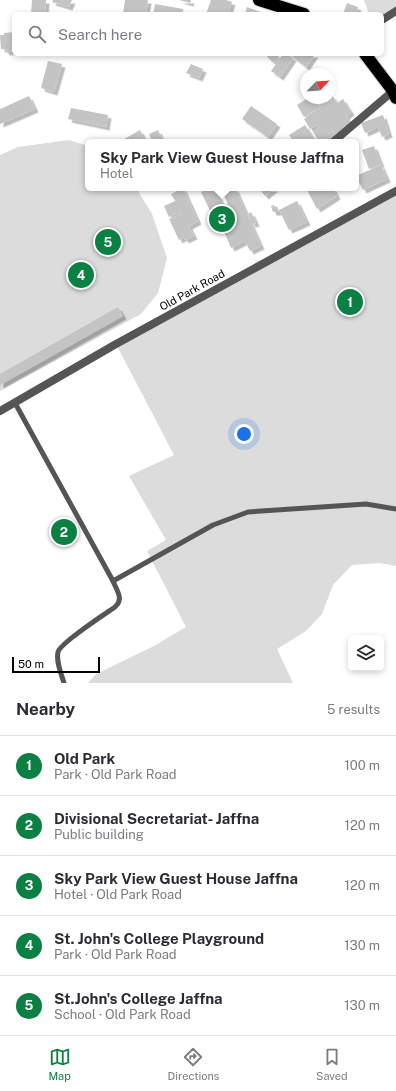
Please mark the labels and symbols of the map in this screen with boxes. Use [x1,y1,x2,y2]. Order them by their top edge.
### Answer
north arrow [300,68,336,104]
pin: 3 [209,204,235,234]
pin: 5 [95,227,121,257]
pin: 4 [68,260,94,290]
street label: Old Park Road [157,267,227,313]
pin: 1 [337,287,363,317]
your location [234,424,254,444]
pin: 2 [51,517,77,547]
scale bar [12,655,100,674]

